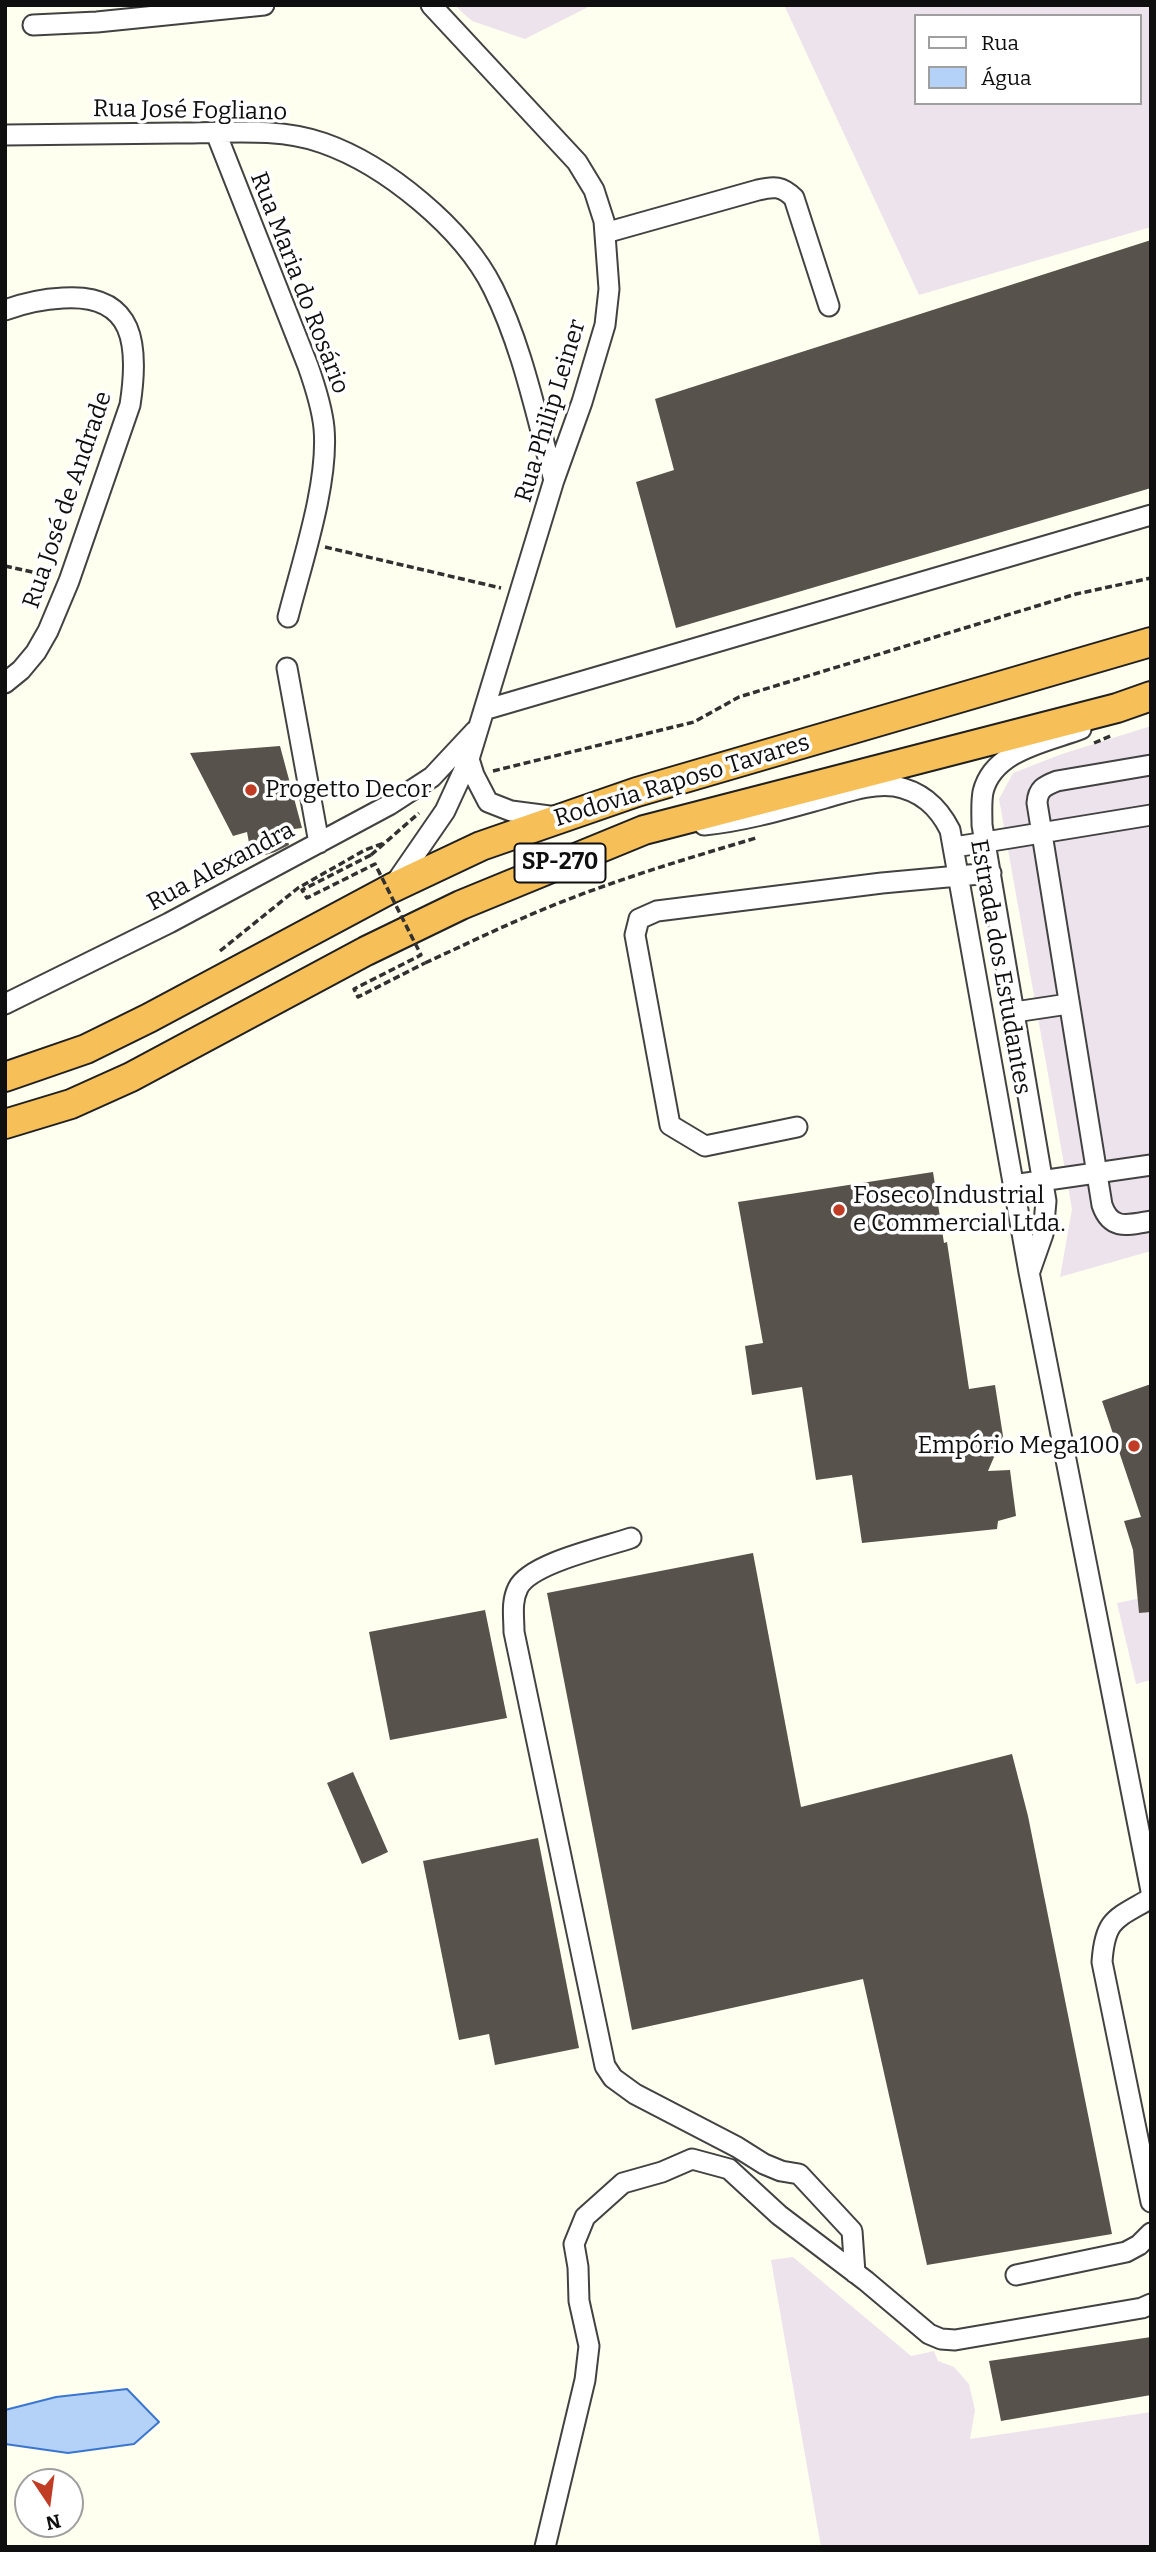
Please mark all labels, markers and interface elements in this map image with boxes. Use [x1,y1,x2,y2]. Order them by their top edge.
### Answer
legend [914,14,1142,105]
text: Rua [981,30,1019,56]
text: Água [981,65,1032,91]
street label: Rua José Fogliano [93,95,287,127]
street label: Rua Maria do Rosário [243,168,355,398]
street label: Rua Philip Leiner [510,316,592,506]
street label: Rua José de Andrade [17,388,119,612]
street label: Rodovia Raposo Tavares [551,728,813,834]
place label: Progetto Decor [265,776,431,804]
marker: Progetto Decor [243,782,259,798]
street label: Rua Alexandra [143,816,299,918]
street label: Estrada dos Estudantes [963,837,1037,1097]
road number: SP-270 [514,844,606,883]
place label: Foseco Industrial e Commercial Ltda. [853,1182,1065,1238]
marker: Foseco Industrial e Commercial Ltda. [831,1202,847,1218]
place label: Empório Mega100 [917,1432,1120,1460]
marker: Empório Mega100 [1126,1438,1142,1454]
north arrow [14,2468,84,2538]
text: N [44,2509,63,2535]

